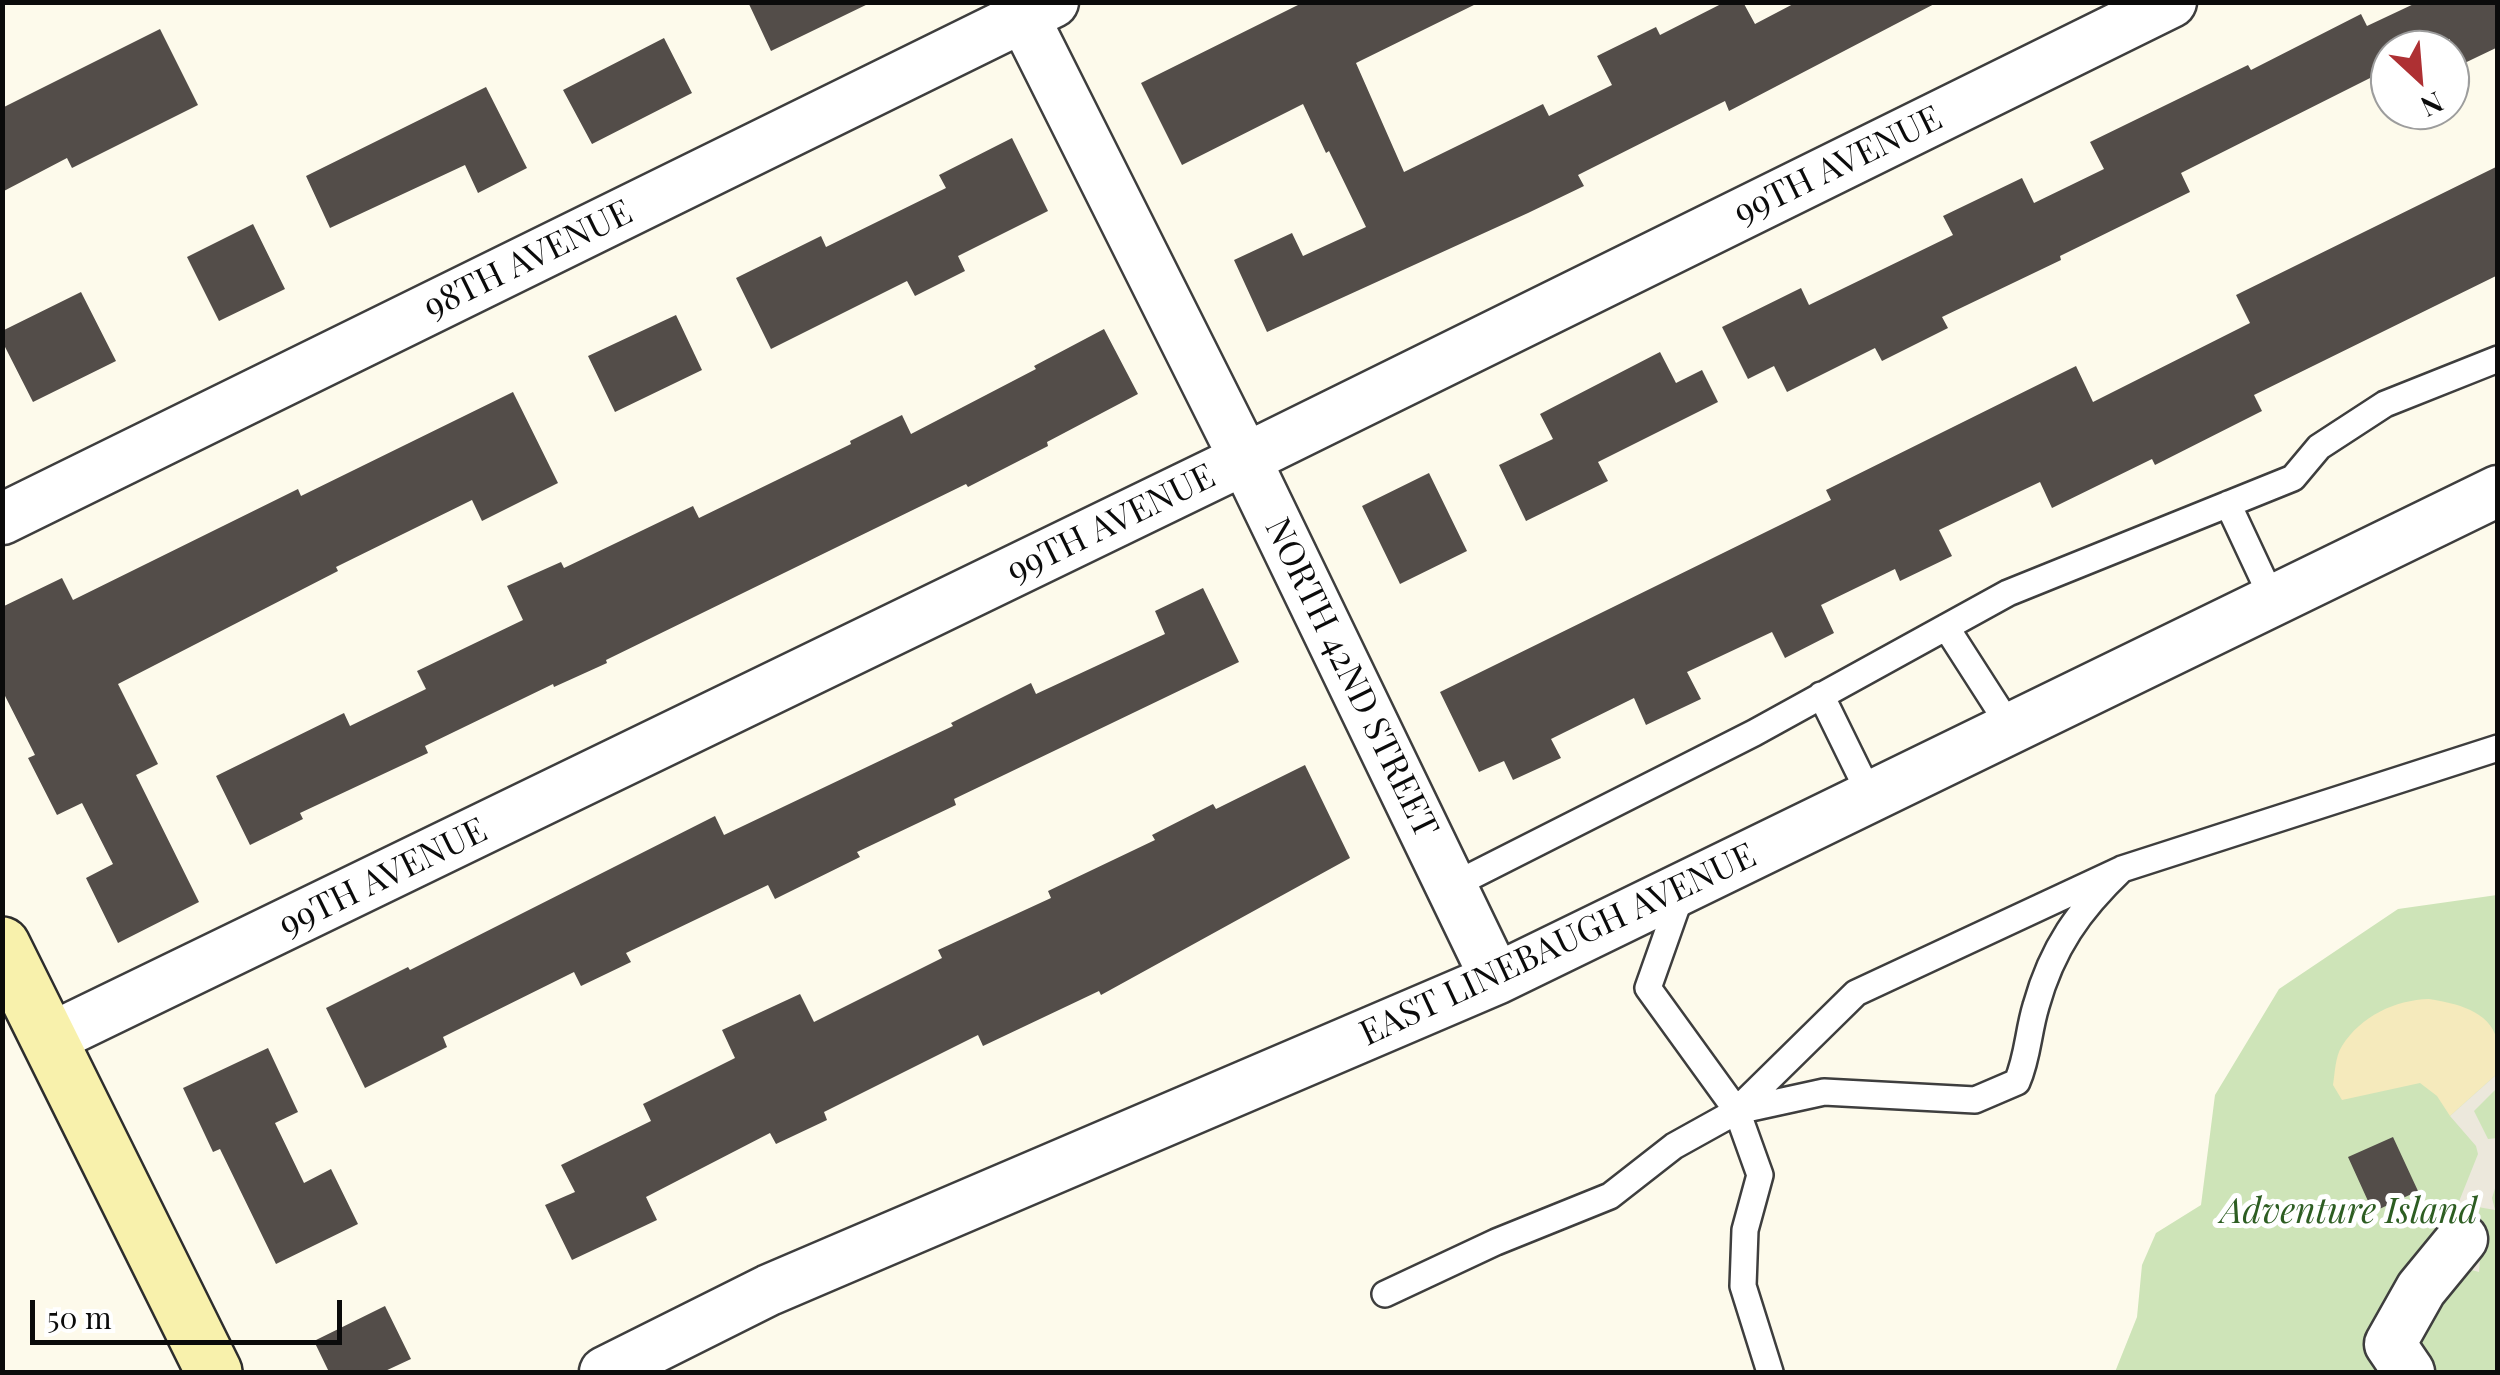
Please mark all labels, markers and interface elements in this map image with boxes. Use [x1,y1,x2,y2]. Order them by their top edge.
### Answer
north arrow [2370,30,2470,130]
text: N [2415,85,2450,127]
street label: 99TH AVENUE [1727,98,1949,234]
street label: 98TH AVENUE [417,191,639,329]
street label: 99TH AVENUE [1000,456,1222,592]
street label: NORTH 42ND STREET [1255,512,1447,844]
street label: 99TH AVENUE [272,810,494,946]
street label: EAST LINEBAUGH AVENUE [1353,835,1763,1055]
park label: Adventure Island [2221,1191,2477,1233]
scale bar [35,1280,348,1342]
text: 50 m [47,1297,112,1337]

